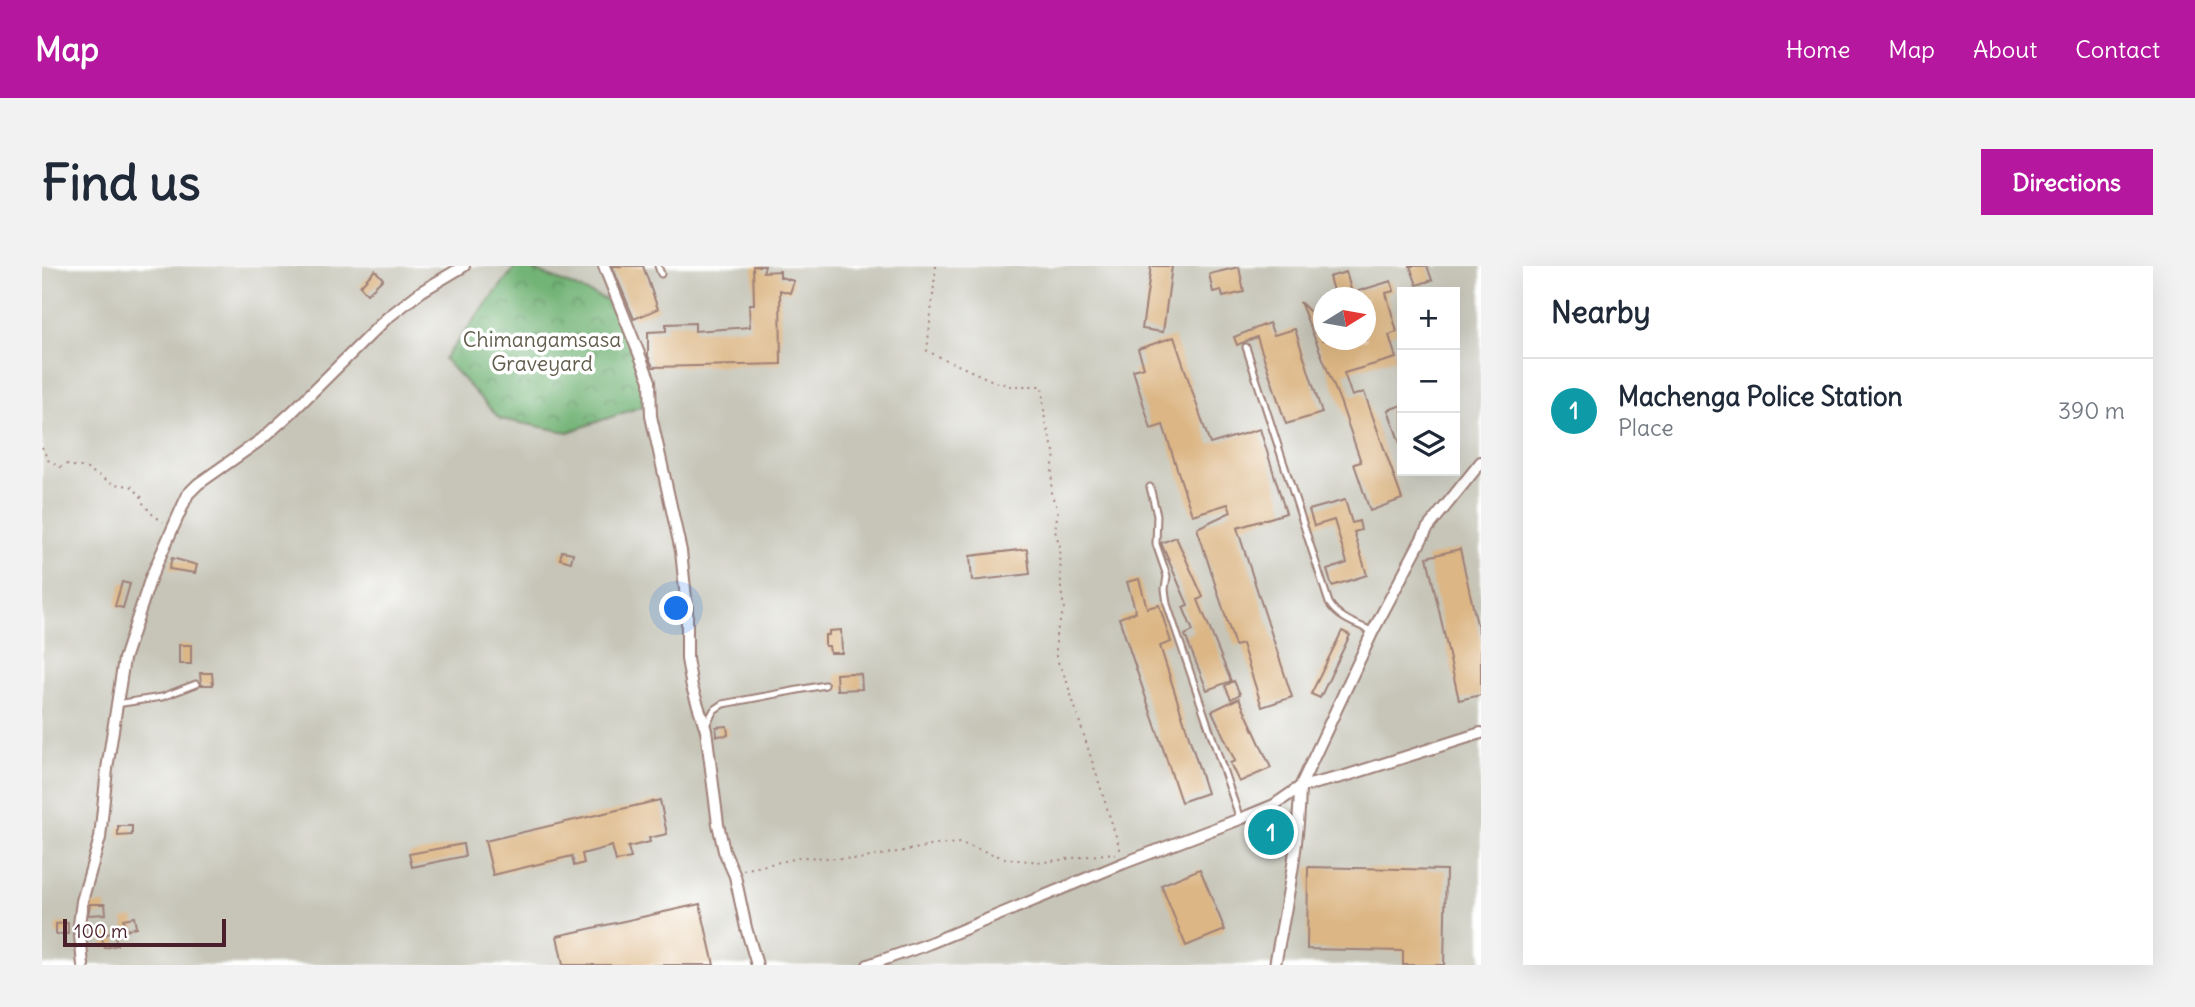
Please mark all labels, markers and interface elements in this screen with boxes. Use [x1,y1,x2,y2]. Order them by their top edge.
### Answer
text: Map [35,28,99,70]
text: Home [1786,34,1850,64]
text: Map [1888,34,1935,64]
text: About [1973,34,2037,64]
text: Contact [2075,34,2160,64]
button: Directions [1981,149,2153,215]
text: Find us [42,152,200,213]
north arrow [1313,287,1376,350]
map controls [1397,287,1460,476]
button: + [1397,287,1460,350]
text: Nearby [1551,293,1651,331]
park label: Chimangamsasa Graveyard [463,326,621,377]
button: − [1397,350,1460,413]
text: Machenga Police Station [1618,380,1903,413]
text: 1 [1569,396,1579,425]
text: 390 m [2058,396,2125,425]
button: layers [1397,413,1460,476]
text: Place [1618,413,1674,442]
your location [659,591,693,625]
pin: 1 [1248,806,1294,858]
scale bar [63,916,226,948]
text: 100 m [74,919,128,943]

